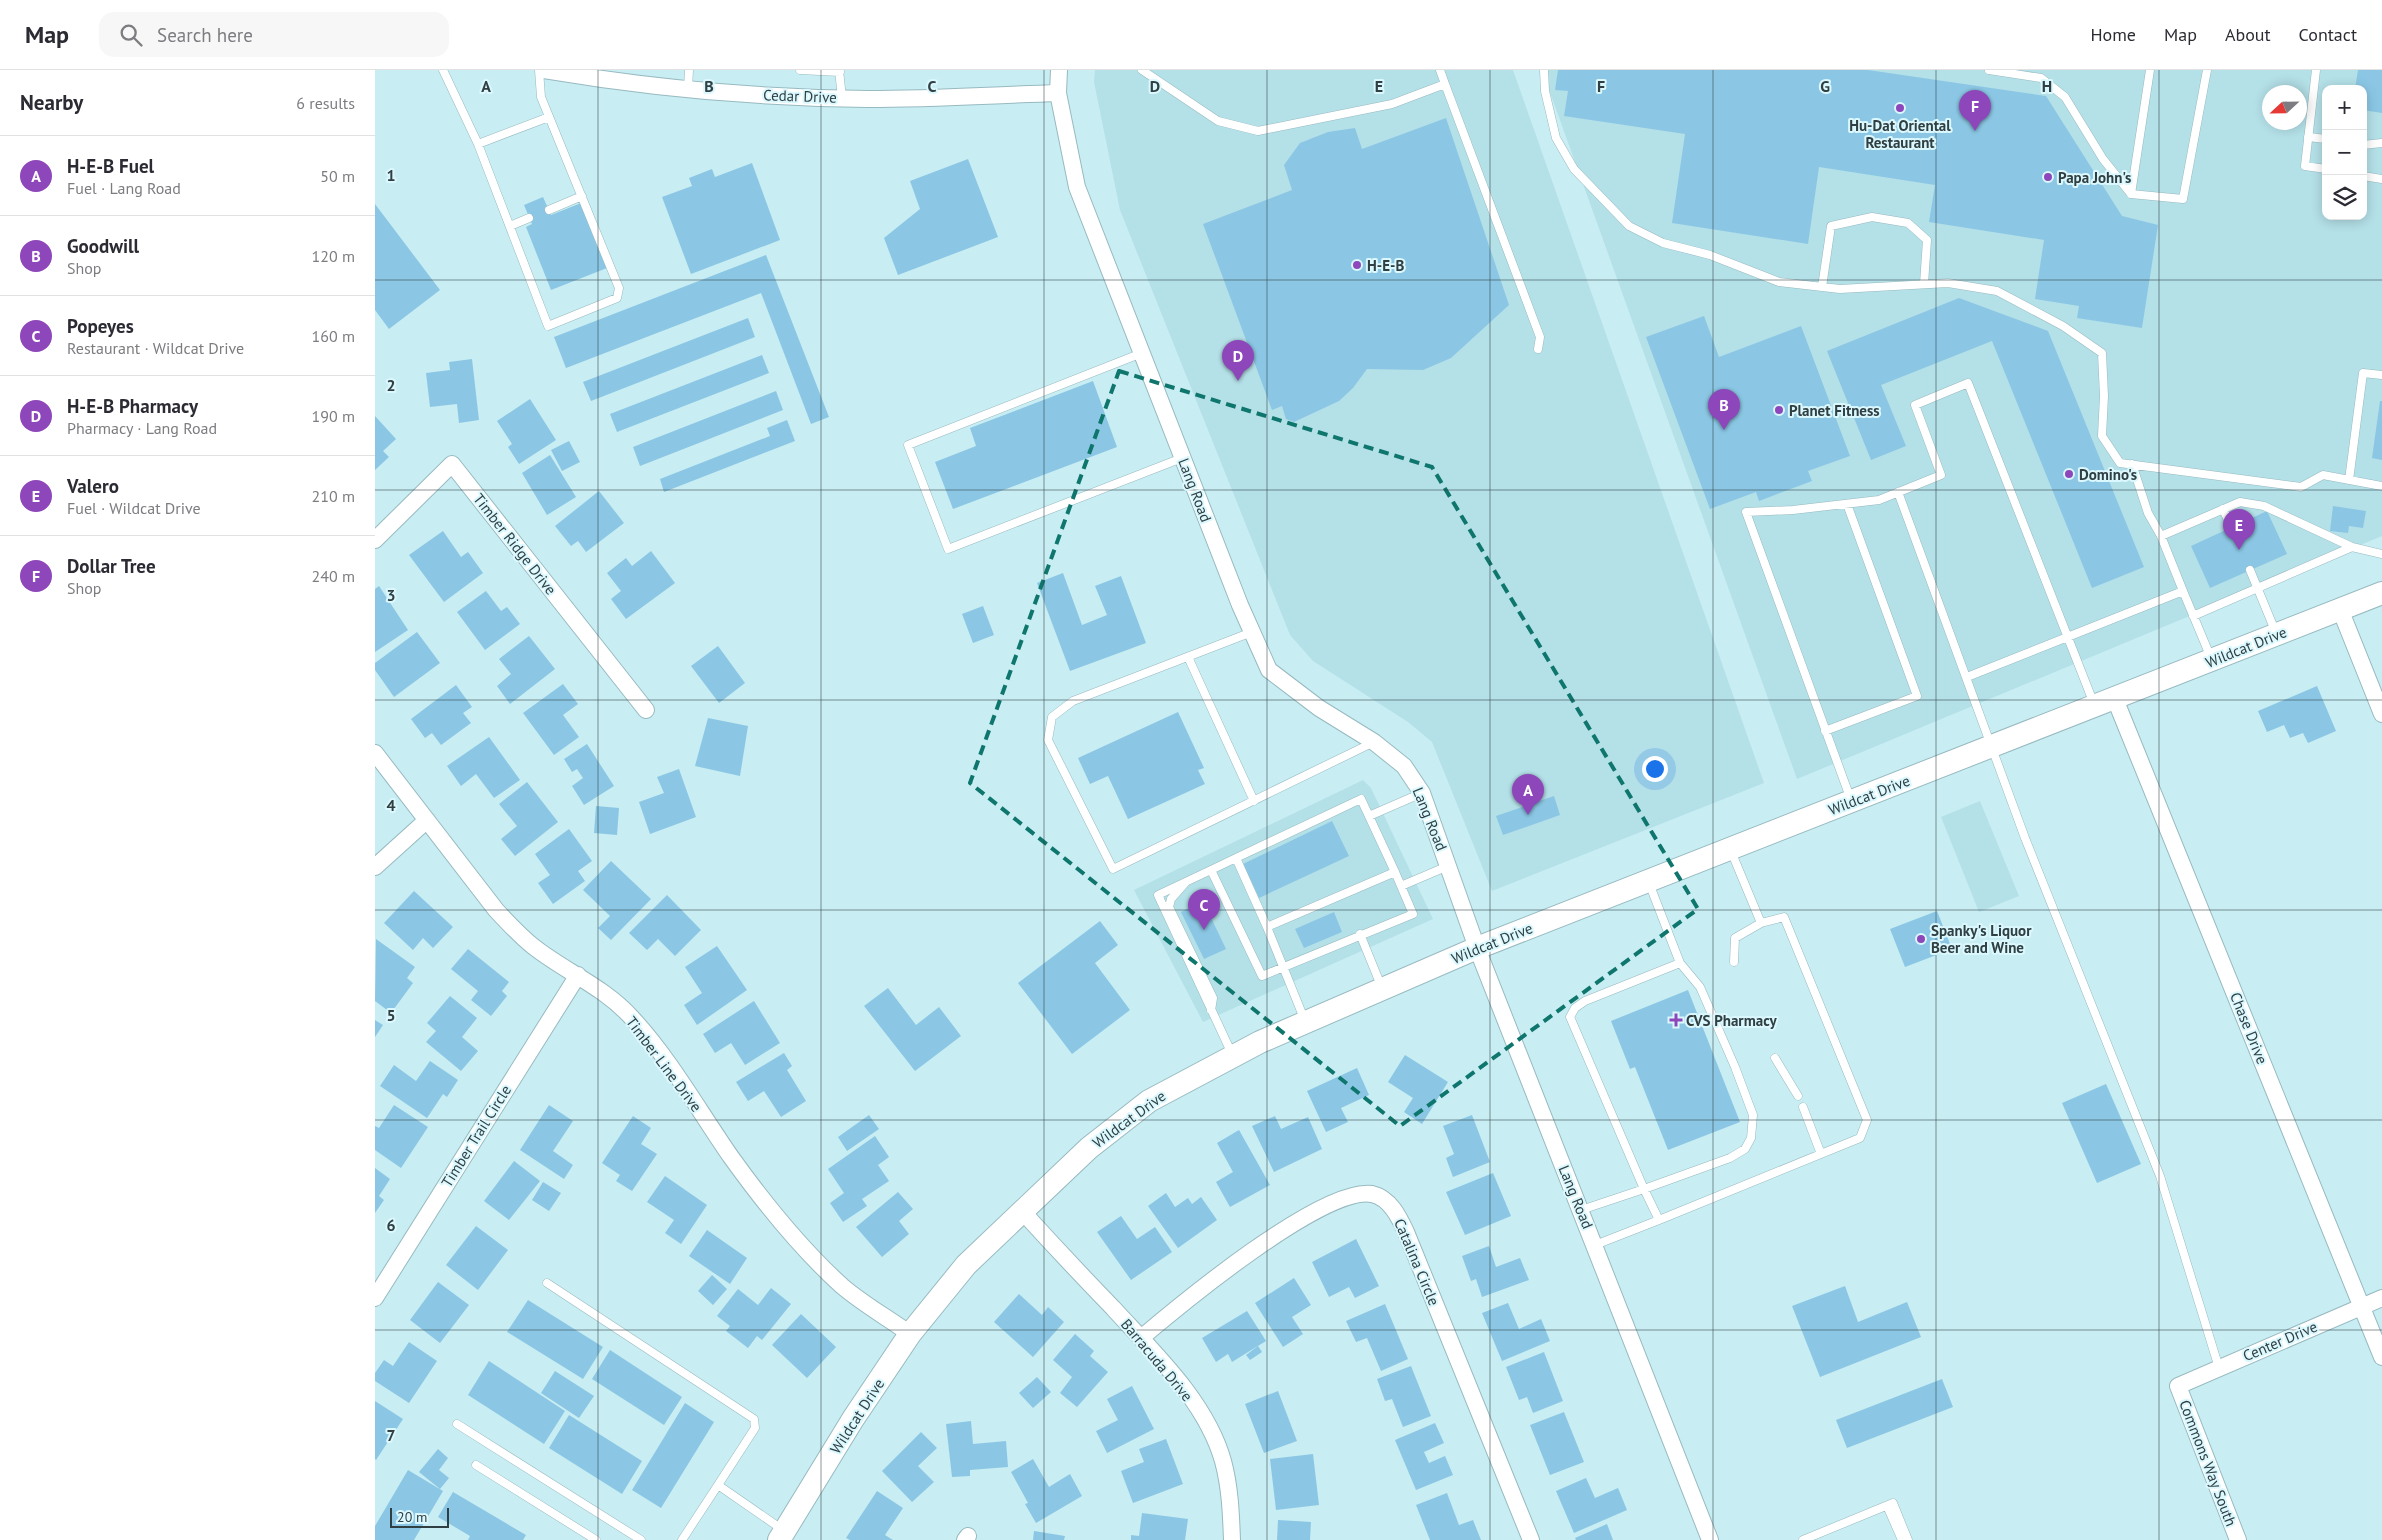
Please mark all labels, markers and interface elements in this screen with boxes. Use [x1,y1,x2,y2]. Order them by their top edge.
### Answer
search box [99,12,449,57]
text: Map [25,19,69,50]
icon: search [117,21,145,49]
text: Search here [157,23,253,47]
text: Home [2090,23,2136,46]
text: Map [2164,23,2197,46]
text: About [2225,23,2271,46]
text: Contact [2299,23,2357,46]
text: A [481,76,491,96]
text: B [704,76,714,96]
text: C [928,76,937,96]
text: D [1150,76,1160,96]
text: E [1375,76,1383,96]
text: F [1597,76,1605,96]
text: G [1820,76,1830,96]
text: H [2042,76,2052,96]
street label: Cedar Drive [763,85,837,107]
north arrow [2262,85,2307,130]
map controls [2322,85,2367,220]
button: + [2322,85,2367,130]
text: Nearby [20,89,83,116]
pin: F [1959,90,1991,131]
text: 6 results [296,93,355,113]
marker: Hu-Dat Oriental Restaurant [1894,102,1906,114]
place label: Hu-Dat Oriental Restaurant [1849,116,1951,152]
button: − [2322,130,2367,175]
text: H-E-B Fuel [67,154,154,178]
text: 1 [386,165,396,185]
text: A [31,166,41,186]
text: 50 m [320,166,355,186]
place label: Papa John's [2058,168,2131,187]
marker: Papa John's [2042,171,2054,183]
button: layers [2322,175,2367,220]
text: Fuel · Lang Road [67,178,181,198]
text: Goodwill [67,234,139,258]
text: B [31,246,41,266]
text: 120 m [312,246,355,266]
place label: H-E-B [1367,256,1404,275]
text: Shop [67,258,101,278]
marker: H-E-B [1351,259,1363,271]
text: Popeyes [67,314,134,338]
text: C [32,326,40,346]
text: 160 m [312,326,355,346]
text: Restaurant · Wildcat Drive [67,338,244,358]
pin: D [1222,340,1254,381]
text: 2 [386,375,396,395]
pin: B [1708,389,1740,430]
text: H-E-B Pharmacy [67,394,198,418]
place label: Planet Fitness [1789,401,1880,420]
marker: Planet Fitness [1773,404,1785,416]
text: D [31,406,41,426]
text: 190 m [312,406,355,426]
text: Pharmacy · Lang Road [67,418,217,438]
street label: Lang Road [1174,455,1216,525]
place label: Domino's [2079,465,2137,484]
marker: Domino's [2063,468,2075,480]
text: Valero [67,474,119,498]
text: E [32,486,40,506]
text: 210 m [312,486,355,506]
street label: Timber Ridge Drive [469,489,561,599]
text: Fuel · Wildcat Drive [67,498,201,518]
pin: E [2223,509,2255,550]
text: Dollar Tree [67,554,156,578]
text: F [32,566,40,586]
text: 240 m [312,566,355,586]
text: Shop [67,578,101,598]
text: 3 [386,585,396,605]
street label: Wildcat Drive [2203,622,2289,672]
your location [1642,756,1668,782]
street label: Wildcat Drive [1826,771,1912,819]
pin: A [1512,774,1544,815]
street label: Lang Road [1409,784,1451,854]
text: 4 [386,795,396,815]
pin: C [1188,889,1220,930]
street label: Wildcat Drive [1449,918,1535,968]
place label: Spanky's Liquor Beer and Wine [1931,921,2032,957]
marker: Spanky's Liquor Beer and Wine [1915,933,1927,945]
street label: Chase Drive [2226,989,2272,1067]
text: 5 [386,1005,396,1025]
place label: CVS Pharmacy [1686,1011,1777,1030]
street label: Timber Line Drive [622,1013,706,1115]
marker: CVS Pharmacy [1670,1014,1682,1026]
street label: Timber Trail Circle [437,1081,515,1191]
street label: Wildcat Drive [1089,1086,1169,1152]
street label: Lang Road [1555,1162,1597,1232]
text: 6 [386,1215,396,1235]
street label: Catalina Circle [1390,1216,1444,1308]
street label: Barracuda Drive [1117,1315,1197,1405]
street label: Center Drive [2240,1317,2320,1365]
street label: Wildcat Drive [826,1375,888,1457]
street label: Commons Way South [2175,1397,2241,1529]
text: 7 [386,1425,396,1445]
scale bar [390,1505,449,1528]
text: 20 m [397,1508,427,1526]

